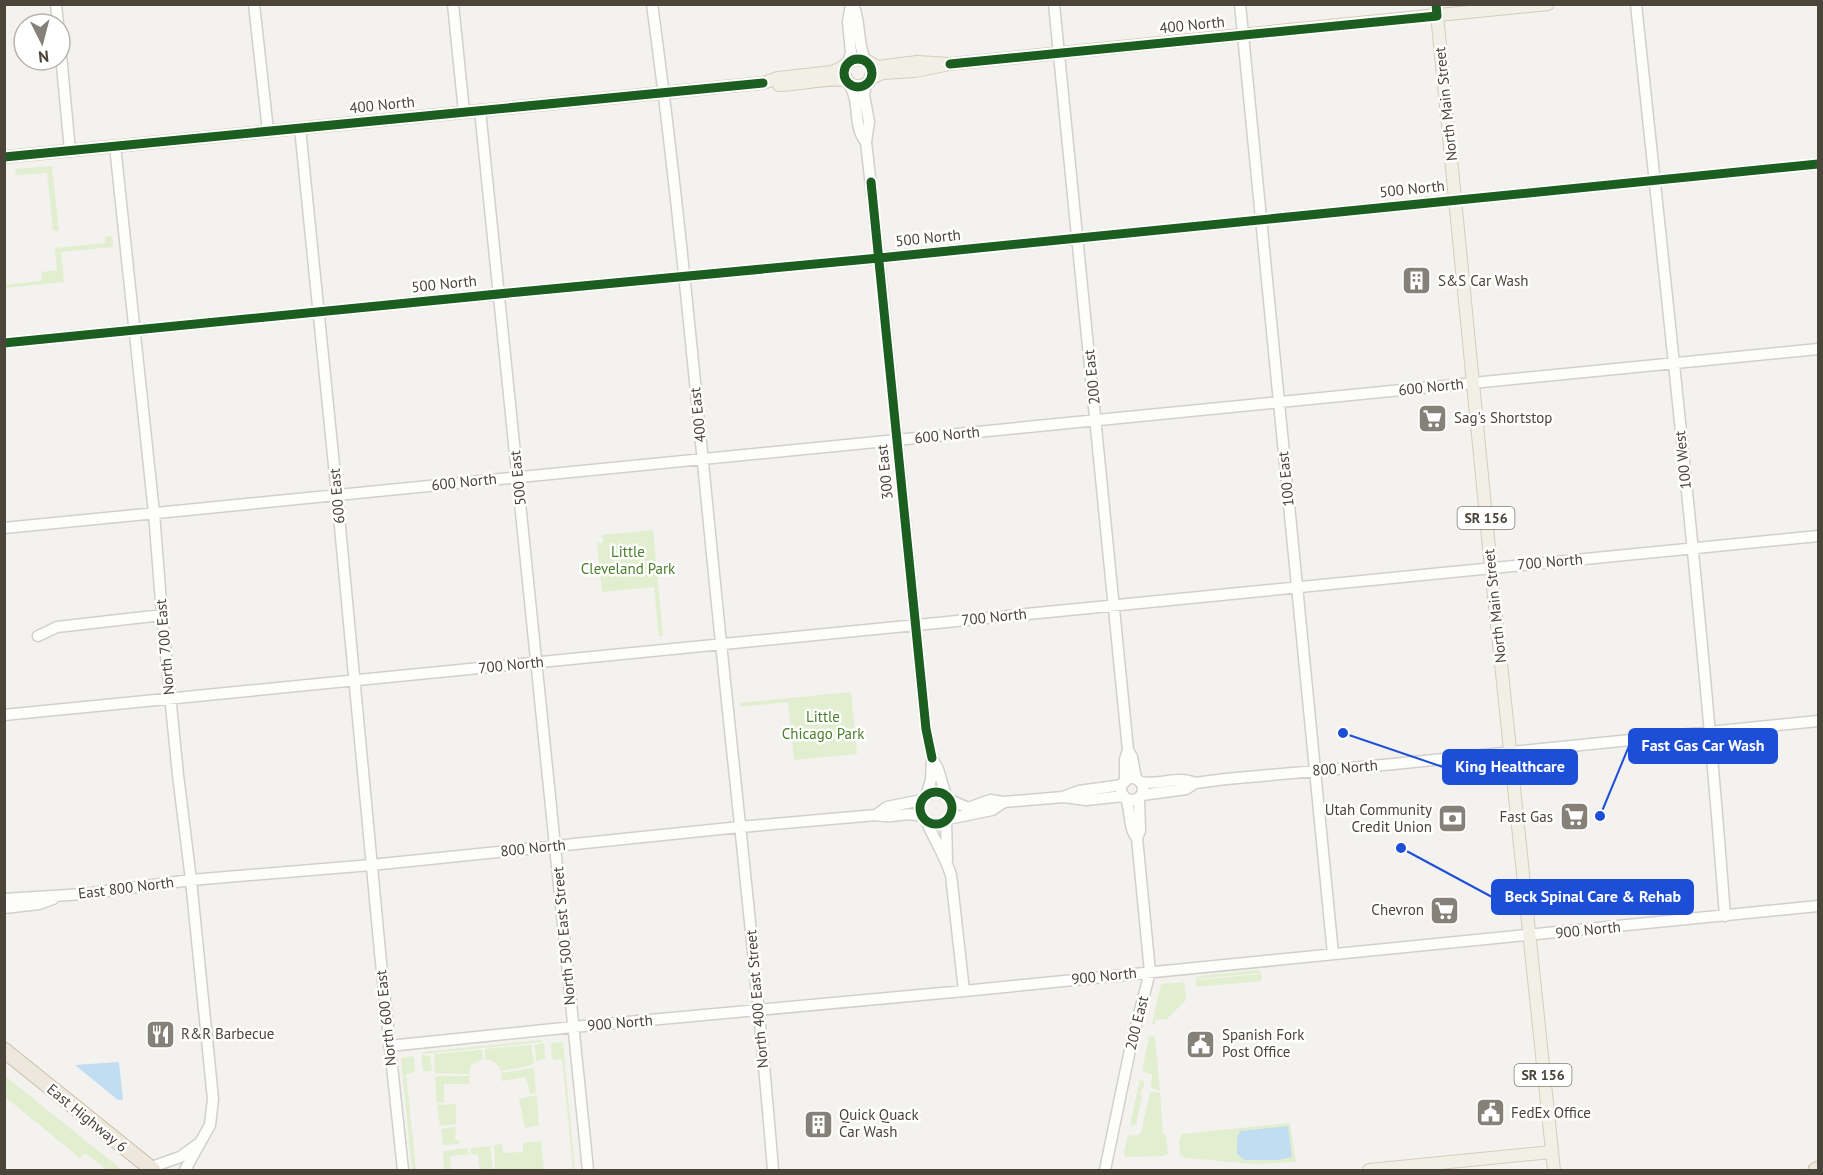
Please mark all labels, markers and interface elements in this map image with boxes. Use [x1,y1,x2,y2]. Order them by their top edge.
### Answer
north arrow [12,12,72,72]
street label: 400 North [1158,12,1226,37]
text: N [37,46,50,67]
street label: North Main Street [1430,46,1461,162]
street label: 400 North [348,92,416,117]
street label: 500 North [1378,176,1446,201]
street label: 500 North [894,225,962,250]
building icon: S&S Car Wash [1401,265,1433,297]
street label: 500 North [410,271,478,296]
place label: S&S Car Wash [1438,271,1528,290]
street label: 200 East [1079,349,1104,406]
street label: 600 North [1397,374,1465,399]
street label: 400 East [685,387,710,444]
supermarket icon: Sag's Shortstop [1417,402,1449,434]
place label: Sag's Shortstop [1454,408,1552,427]
street label: 600 North [913,422,981,447]
street label: 100 West [1670,430,1695,490]
street label: 300 East [872,444,897,501]
street label: 500 East [505,450,530,507]
street label: 100 East [1273,451,1298,508]
street label: 600 East [325,468,348,524]
street label: 600 North [430,469,498,494]
road number: SR 156 [1458,507,1514,529]
park label: Little Cleveland Park [581,542,676,578]
street label: North Main Street [1479,548,1510,664]
street label: 700 North [1516,549,1583,574]
street label: North 700 East [151,598,178,696]
street label: 700 North [960,604,1028,629]
street label: 700 North [477,652,545,677]
park label: Little Chicago Park [782,707,865,743]
callout: Fast Gas Car Wash [1629,729,1777,763]
text: Fast Gas Car Wash [1642,735,1764,755]
callout: King Healthcare [1443,750,1577,784]
street label: 800 North [1311,755,1378,780]
text: King Healthcare [1455,756,1565,776]
place label: Utah Community Credit Union [1325,800,1432,836]
supermarket icon: Fast Gas [1558,801,1590,833]
bank icon: Utah Community Credit Union [1437,803,1469,835]
place label: Fast Gas [1499,807,1553,826]
street label: 800 North [499,835,567,860]
street label: North 500 East Street [548,866,579,1006]
street label: East 800 North [77,872,175,903]
callout: Beck Spinal Care & Rehab [1492,880,1693,914]
text: Beck Spinal Care & Rehab [1505,886,1682,906]
supermarket icon: Chevron [1429,894,1461,926]
place label: Chevron [1371,900,1424,919]
street label: 900 North [1554,917,1622,942]
street label: North 400 East Street [741,929,772,1069]
street label: 900 North [1070,963,1138,988]
street label: North 600 East [371,969,400,1067]
street label: 200 East [1121,994,1152,1052]
street label: 900 North [586,1010,653,1035]
restaurant icon: R&R Barbecue [144,1018,176,1050]
place label: R&R Barbecue [181,1024,274,1043]
place label: Spanish Fork Post Office [1222,1025,1305,1061]
public building icon: Spanish Fork Post Office [1185,1028,1217,1060]
road number: SR 156 [1514,1064,1572,1086]
street label: East Highway 6 [43,1079,132,1156]
public building icon: FedEx Office [1474,1097,1506,1129]
place label: FedEx Office [1511,1103,1591,1122]
place label: Quick Quack Car Wash [839,1105,919,1141]
building icon: Quick Quack Car Wash [802,1108,834,1140]

